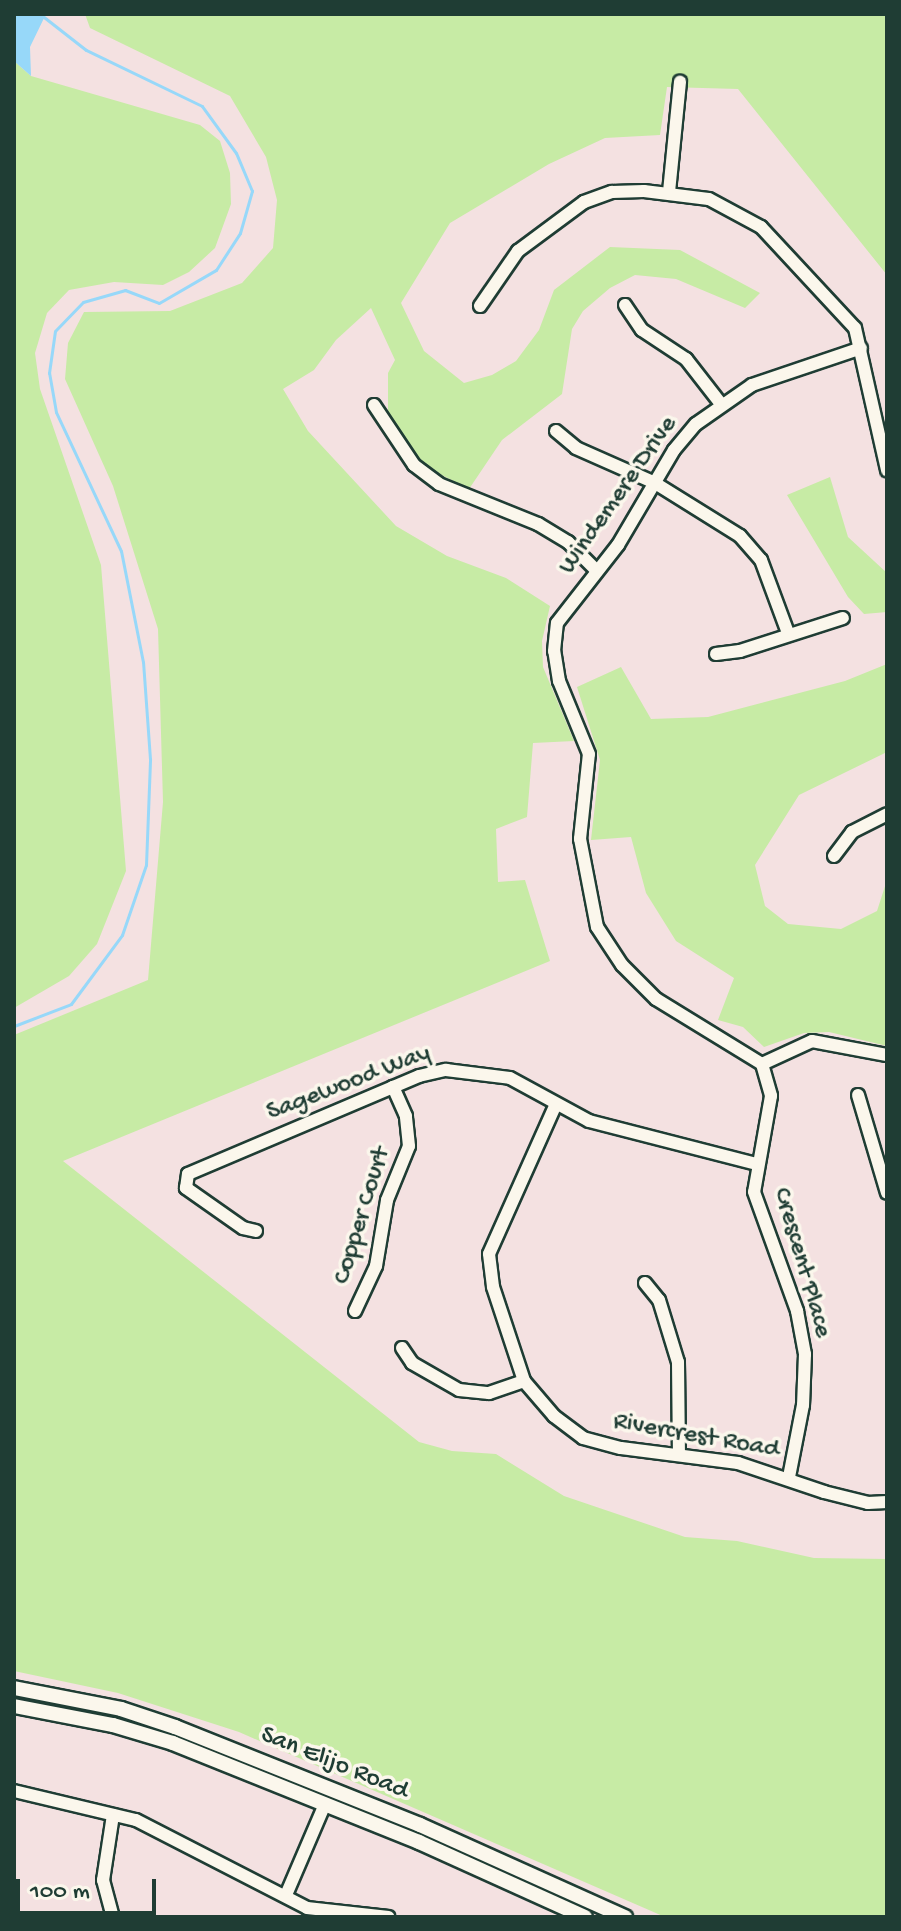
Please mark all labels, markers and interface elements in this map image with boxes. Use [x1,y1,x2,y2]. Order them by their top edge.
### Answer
street label: Windemere Drive [553,411,685,581]
street label: Sagewood Way [263,1039,435,1129]
street label: Copper Court [327,1144,399,1288]
street label: Crescent Place [765,1184,837,1342]
street label: Rivercrest Road [611,1407,781,1467]
street label: San Elijo Road [256,1720,412,1808]
scale bar [20,1863,160,1913]
text: 100 m [30,1878,90,1907]

